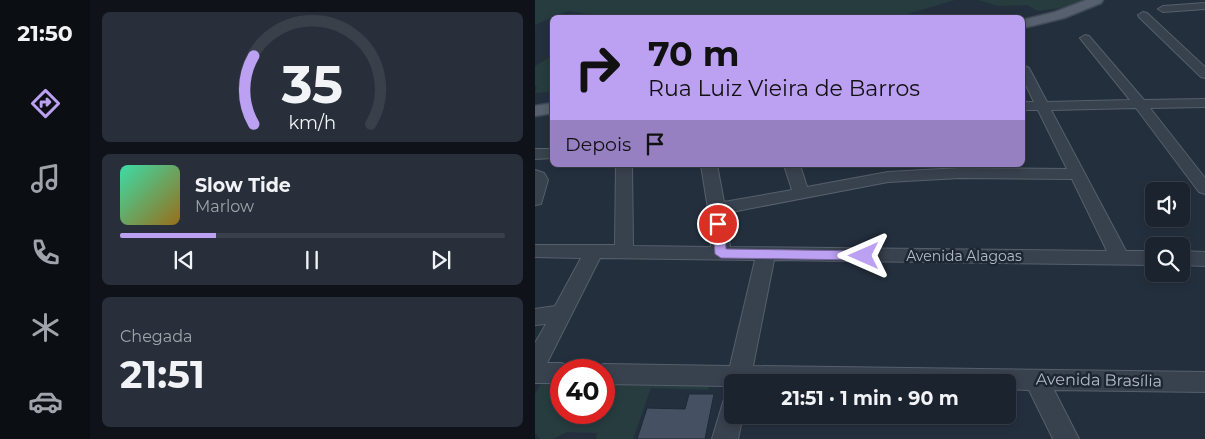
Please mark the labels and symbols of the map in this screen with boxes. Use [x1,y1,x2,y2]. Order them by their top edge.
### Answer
pin [697,203,739,245]
position arrow [837,229,889,281]
street label: Avenida Alagoas [906,247,1022,265]
speed limit sign: 40 [550,359,615,424]
street label: Avenida Brasília [1036,369,1162,391]

